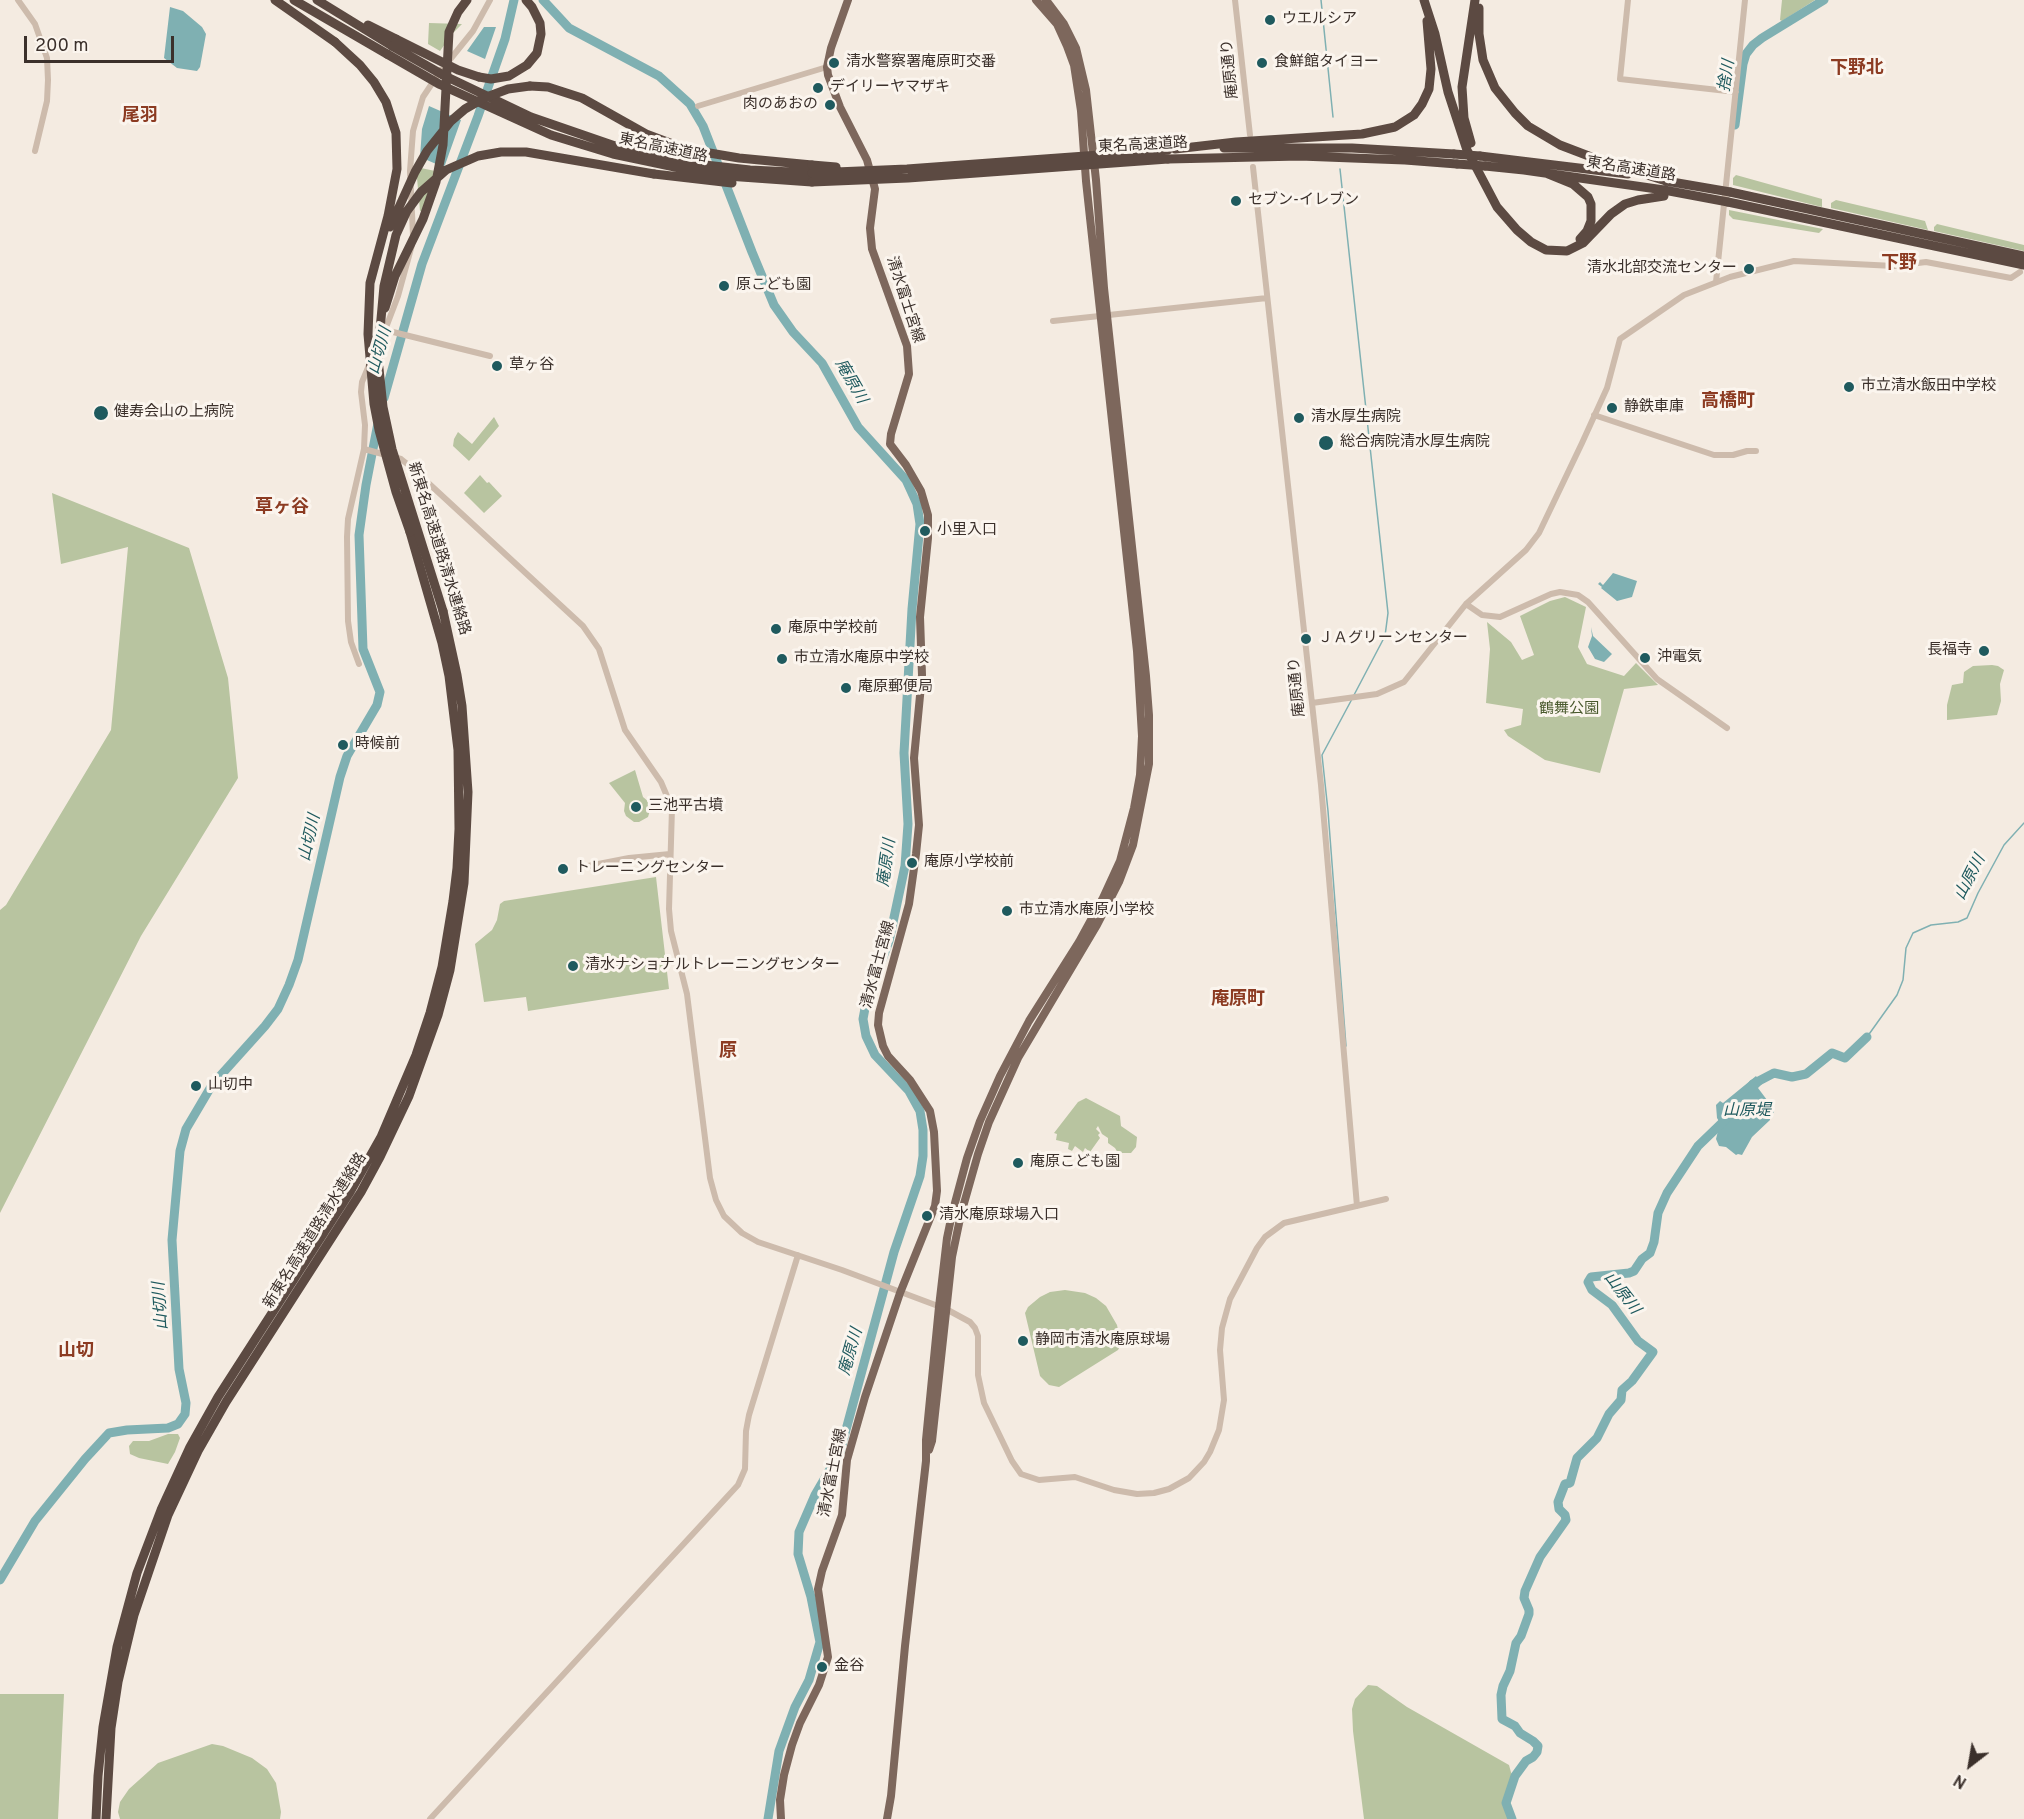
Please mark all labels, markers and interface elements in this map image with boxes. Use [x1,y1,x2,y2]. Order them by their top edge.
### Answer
place label: ウエルシア [1282,11,1357,29]
marker: ウエルシア [1263,13,1277,27]
scale bar [27,24,177,62]
text: 200 m [35,35,88,58]
street label: 庵原通り [1219,38,1243,100]
place label: 清水警察署庵原町交番 [846,54,996,72]
place label: 食鮮館タイヨー [1274,54,1379,72]
marker: 清水警察署庵原町交番 [827,56,841,70]
marker: 食鮮館タイヨー [1255,56,1269,70]
district label: 下野北 [1830,58,1884,80]
water label: 捨川 [1716,59,1740,93]
place label: デイリーヤマザキ [830,79,950,97]
marker: デイリーヤマザキ [811,81,825,95]
place label: 肉のあおの [743,96,818,114]
marker: 肉のあおの [823,98,837,112]
district label: 尾羽 [122,106,158,128]
street label: 東名高速道路 [617,131,709,167]
street label: 東名高速道路 [1098,135,1188,157]
street label: 東名高速道路 [1585,154,1677,186]
place label: セブン-イレブン [1248,192,1359,210]
marker: セブン-イレブン [1229,194,1243,208]
district label: 下野 [1881,253,1917,275]
street label: 清水富士宮線 [882,254,926,346]
place label: 清水北部交流センター [1587,260,1737,278]
marker: 清水北部交流センター [1742,262,1756,276]
place label: 原こども園 [736,277,811,295]
marker: 原こども園 [717,279,731,293]
water label: 山切川 [365,325,397,377]
water label: 庵原川 [830,356,870,408]
place label: 草ヶ谷 [509,357,554,375]
marker: 草ヶ谷 [490,359,504,373]
place label: 市立清水飯田中学校 [1861,378,1996,396]
marker: 市立清水飯田中学校 [1842,380,1856,394]
district label: 高橋町 [1701,391,1755,413]
place label: 静鉄車庫 [1624,399,1684,417]
marker: 静鉄車庫 [1605,401,1619,415]
marker: 健寿会山の上病院 [92,404,110,422]
place label: 健寿会山の上病院 [114,404,234,422]
place label: 清水厚生病院 [1311,409,1401,427]
marker: 清水厚生病院 [1292,411,1306,425]
marker: 総合病院清水厚生病院 [1317,434,1335,452]
place label: 総合病院清水厚生病院 [1340,434,1490,452]
street label: 新東名高速道路清水連絡路 [403,460,473,638]
district label: 草ヶ谷 [255,497,309,519]
place label: 小里入口 [937,522,997,540]
marker: 小里入口 [918,524,932,538]
place label: 庵原中学校前 [788,620,878,638]
marker: 庵原中学校前 [769,622,783,636]
place label: ＪＡグリーンセンター [1318,630,1468,648]
marker: ＪＡグリーンセンター [1299,632,1313,646]
place label: 長福寺 [1927,642,1972,660]
marker: 長福寺 [1977,644,1991,658]
place label: 沖電気 [1657,649,1702,667]
place label: 市立清水庵原中学校 [794,650,929,668]
marker: 沖電気 [1638,651,1652,665]
marker: 市立清水庵原中学校 [775,652,789,666]
street label: 庵原通り [1286,656,1310,718]
place label: 庵原郵便局 [858,679,933,697]
marker: 庵原郵便局 [839,681,853,695]
park label: 鶴舞公園 [1539,701,1599,719]
place label: 時候前 [355,736,400,754]
marker: 時候前 [336,738,350,752]
place label: 三池平古墳 [648,798,723,816]
marker: 三池平古墳 [629,800,643,814]
water label: 山切川 [296,812,326,864]
water label: 庵原川 [875,838,901,888]
water label: 山原川 [1952,852,1990,904]
place label: 庵原小学校前 [924,854,1014,872]
marker: 庵原小学校前 [905,856,919,870]
place label: トレーニングセンター [575,860,725,878]
marker: トレーニングセンター [556,862,570,876]
place label: 市立清水庵原小学校 [1019,902,1154,920]
marker: 市立清水庵原小学校 [1000,904,1014,918]
street label: 清水富士宮線 [859,919,899,1011]
place label: 清水ナショナルトレーニングセンター [585,957,840,975]
marker: 清水ナショナルトレーニングセンター [566,959,580,973]
district label: 庵原町 [1211,989,1265,1011]
district label: 原 [719,1041,737,1063]
place label: 山切中 [208,1077,253,1095]
marker: 山切中 [189,1079,203,1093]
water label: 山原堤 [1723,1102,1771,1122]
street label: 新東名高速道路清水連絡路 [261,1150,371,1312]
place label: 庵原こども園 [1030,1154,1120,1172]
marker: 庵原こども園 [1011,1156,1025,1170]
place label: 清水庵原球場入口 [939,1207,1059,1225]
marker: 清水庵原球場入口 [920,1209,934,1223]
water label: 山原川 [1599,1269,1643,1319]
water label: 山切川 [151,1281,173,1331]
water label: 庵原川 [836,1326,868,1378]
place label: 静岡市清水庵原球場 [1035,1332,1170,1350]
marker: 静岡市清水庵原球場 [1016,1334,1030,1348]
district label: 山切 [58,1341,94,1363]
street label: 清水富士宮線 [817,1427,851,1519]
place label: 金谷 [834,1658,864,1676]
marker: 金谷 [815,1660,829,1674]
north arrow [1940,1735,2000,1795]
text: N [1951,1769,1971,1792]

